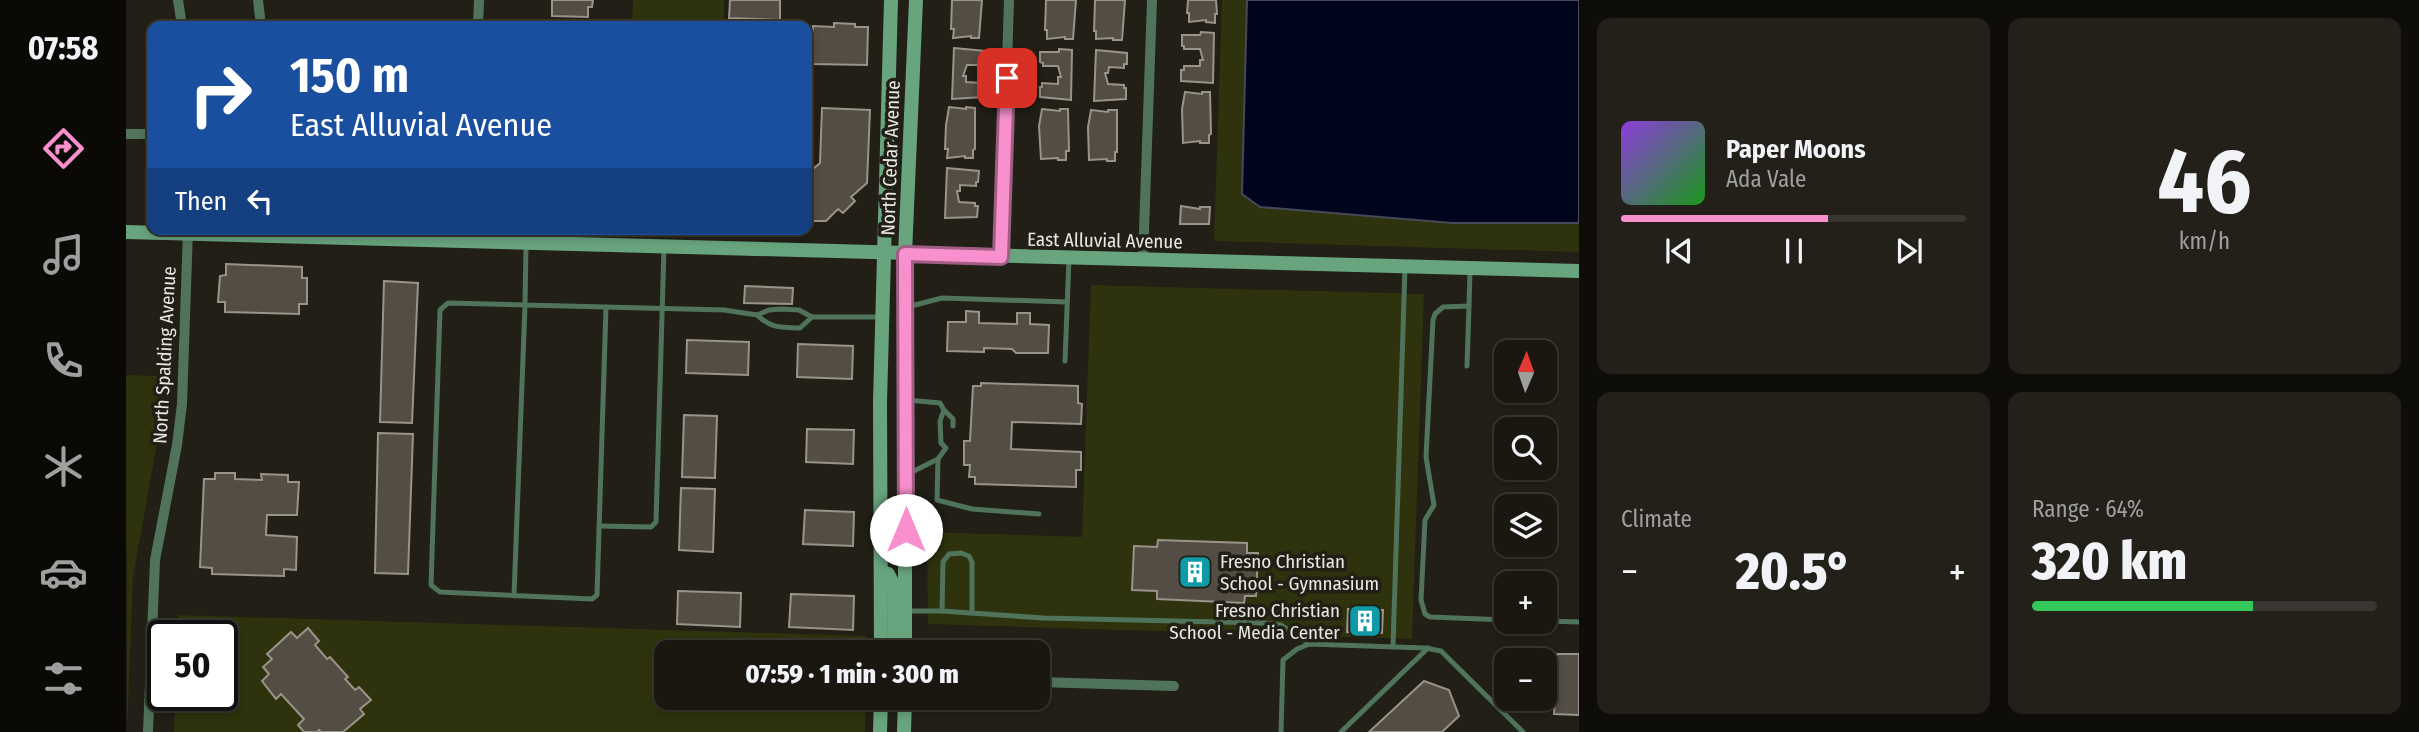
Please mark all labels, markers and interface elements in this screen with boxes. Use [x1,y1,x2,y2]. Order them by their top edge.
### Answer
text: 07:58 [28,29,98,67]
text: 150 m [290,46,409,105]
pin [977,48,1037,108]
icon: right [175,49,266,140]
icon: arrive [988,59,1026,97]
street label: North Cedar Avenue [876,80,905,236]
text: East Alluvial Avenue [290,106,552,144]
icon: directions [39,124,88,173]
text: 46 [2157,127,2252,236]
text: Paper Moons [1726,134,1866,165]
text: Ada Vale [1726,165,1806,193]
icon: left [241,182,279,220]
text: Then [175,186,227,217]
text: km/h [2179,227,2230,255]
street label: East Alluvial Avenue [1027,228,1183,253]
icon: music [39,230,88,279]
icon: previous [1660,232,1698,270]
icon: pause [1775,232,1813,270]
icon: next [1890,232,1928,270]
street label: North Spalding Avenue [148,266,181,444]
icon: phone [39,336,88,385]
north arrow [1494,340,1558,402]
map controls [1494,340,1557,711]
button: search [1494,417,1557,480]
icon: climate [39,442,88,491]
position arrow [869,493,943,567]
button: layers [1494,494,1557,557]
text: Range · 64% [2032,495,2144,523]
text: Climate [1621,505,1692,533]
text: 320 km [2032,530,2187,593]
text: 20.5° [1736,540,1851,603]
icon: car [39,548,88,597]
text: − [1621,549,1638,595]
text: + [1949,549,1966,595]
place label: Fresno Christian School - Gymnasium [1220,550,1379,595]
building icon: Fresno Christian School - Gymnasium [1176,553,1214,591]
button: + [1494,571,1557,634]
place label: Fresno Christian School - Media Center [1169,599,1340,644]
building icon: Fresno Christian School - Media Center [1346,602,1384,640]
speed limit sign: 50 [147,620,238,711]
button: − [1494,648,1557,711]
icon: filters [39,654,88,703]
text: 07:59 · 1 min · 300 m [745,659,959,690]

